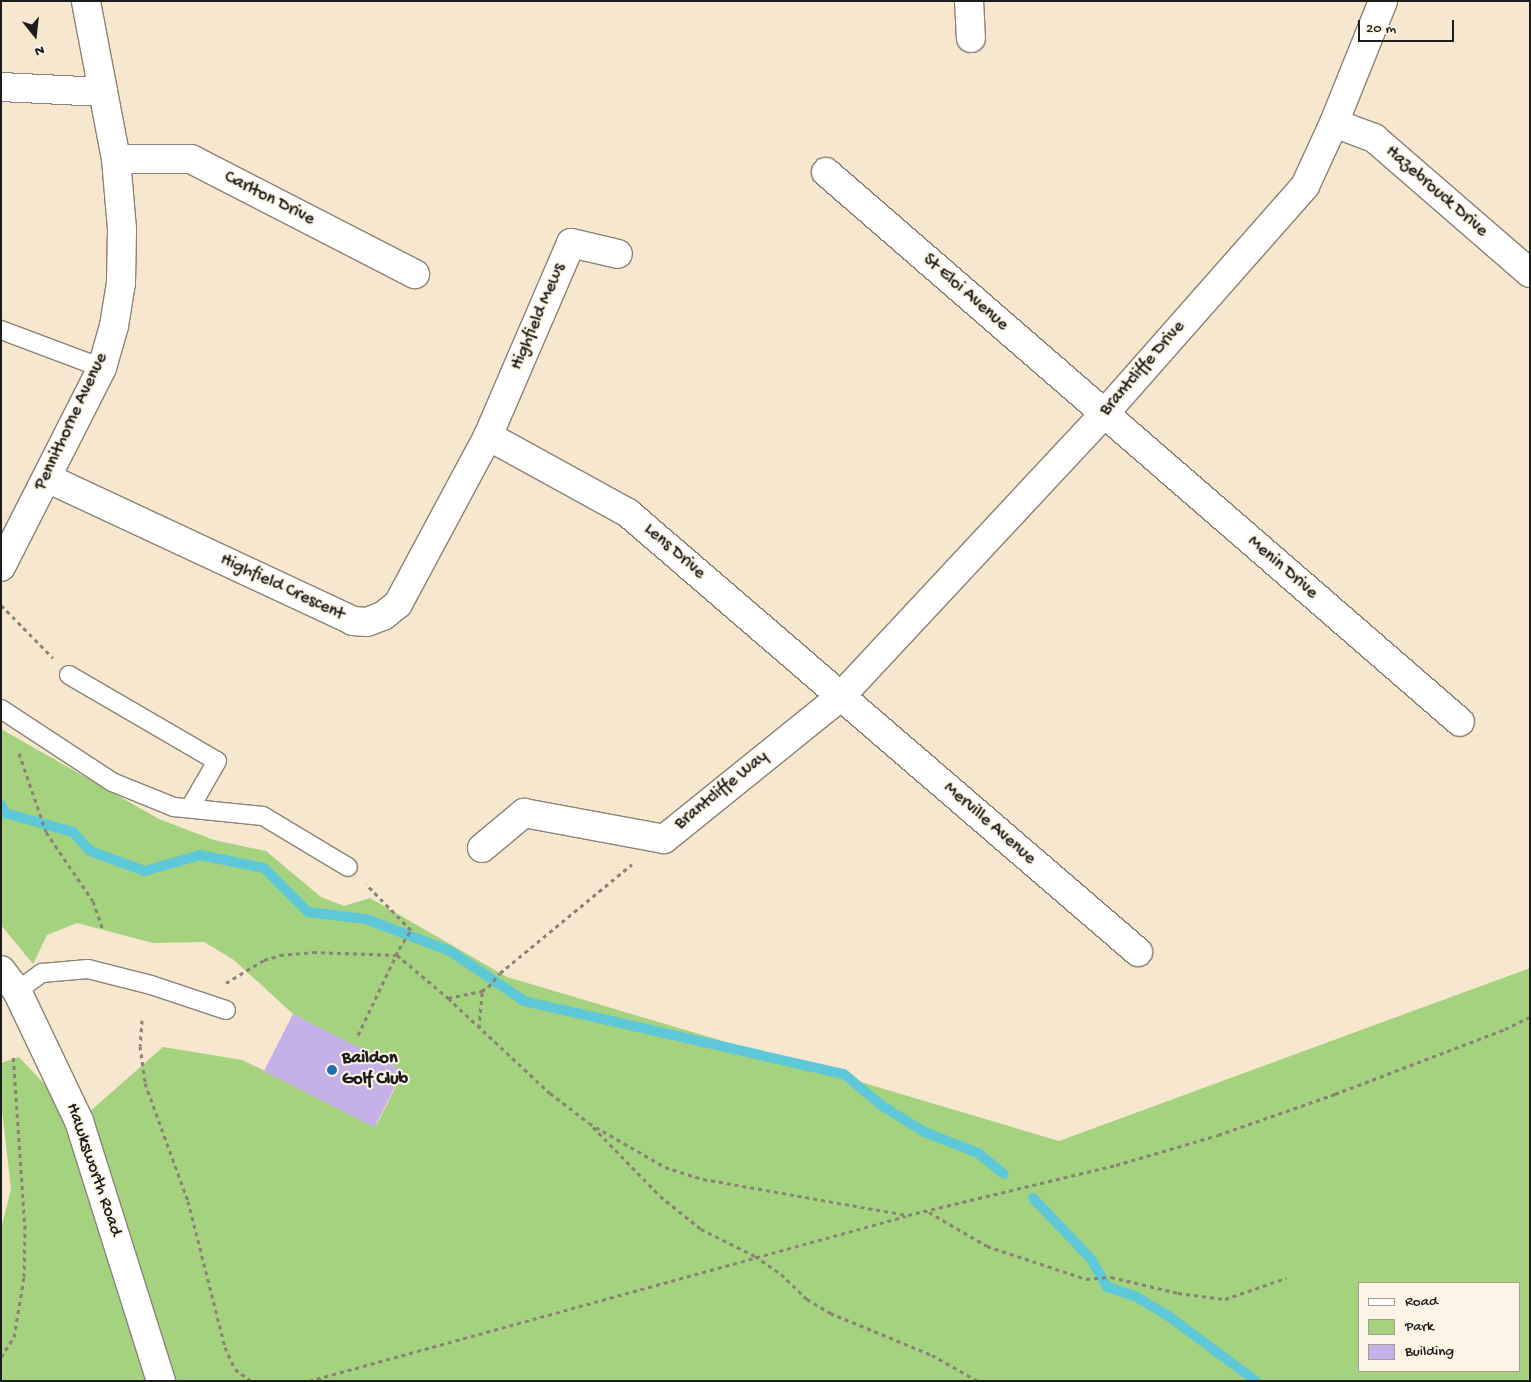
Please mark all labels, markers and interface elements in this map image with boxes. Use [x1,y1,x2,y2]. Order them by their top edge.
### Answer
north arrow [10,10,60,60]
scale bar [1361,10,1457,42]
text: 20 m [1366,20,1396,38]
text: N [33,40,46,59]
street label: Hazebrouck Drive [1380,142,1492,242]
street label: Carlton Drive [220,167,318,231]
street label: St Eloi Avenue [918,250,1012,336]
street label: Highfield Mews [507,260,571,374]
street label: Brantcliffe Drive [1096,317,1190,421]
street label: Pennithorne Avenue [31,350,113,494]
street label: Lens Drive [639,519,709,585]
street label: Menin Drive [1242,532,1322,604]
street label: Highfield Crescent [216,550,348,626]
street label: Brantcliffe Way [671,747,773,835]
street label: Merville Avenue [938,778,1040,870]
place label: Baildon Golf Club [342,1049,408,1092]
marker: Baildon Golf Club [326,1064,338,1076]
street label: Hawksworth Road [60,1101,126,1239]
legend [1358,1282,1521,1372]
text: Road [1405,1293,1438,1311]
text: Park [1405,1318,1434,1336]
text: Building [1405,1343,1454,1361]

